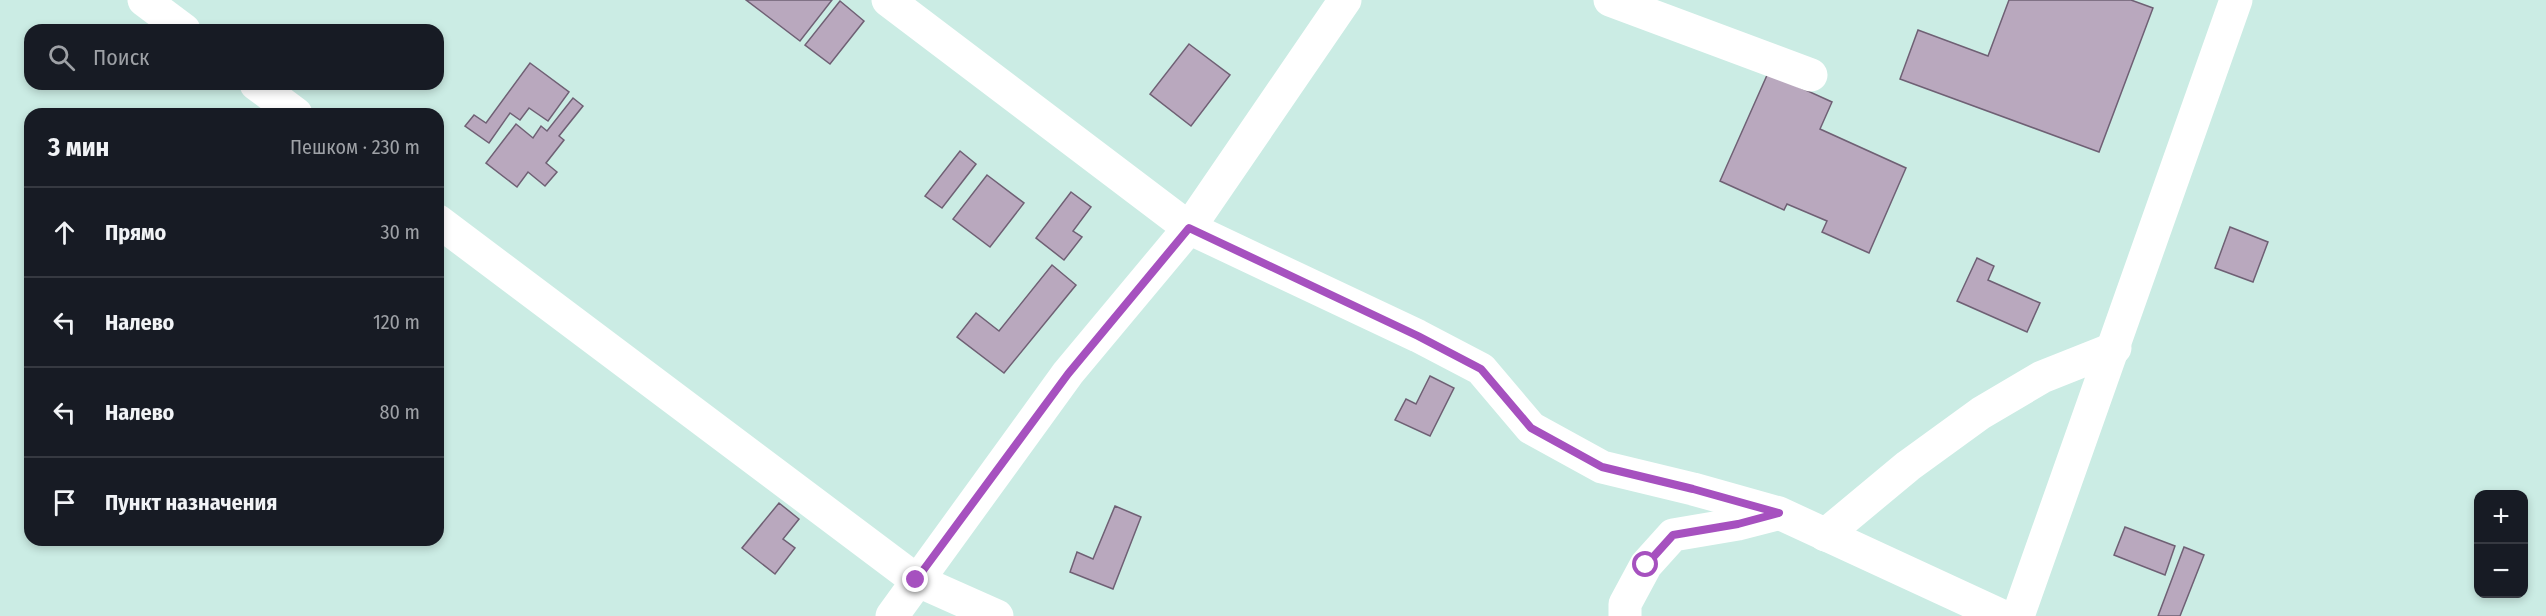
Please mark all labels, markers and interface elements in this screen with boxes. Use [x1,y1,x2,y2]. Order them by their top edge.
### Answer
search box [24,24,444,90]
icon: search [45,41,78,74]
text: Поиск [93,44,149,71]
text: 3 мин [48,132,109,163]
text: Пешком · 230 m [290,135,420,159]
icon: ahead [48,216,81,249]
text: Прямо [105,219,166,246]
text: 30 m [380,220,420,244]
icon: left [48,306,81,339]
text: Налево [105,309,174,336]
text: 120 m [373,310,420,334]
icon: left [48,396,81,429]
text: Налево [105,399,174,426]
text: 80 m [380,400,420,424]
icon: arrive [48,486,81,519]
text: Пункт назначения [105,489,277,516]
map controls [2474,490,2528,598]
button: + [2474,490,2528,544]
button: − [2474,544,2528,598]
route start [1632,551,1658,577]
route end [902,566,928,592]

